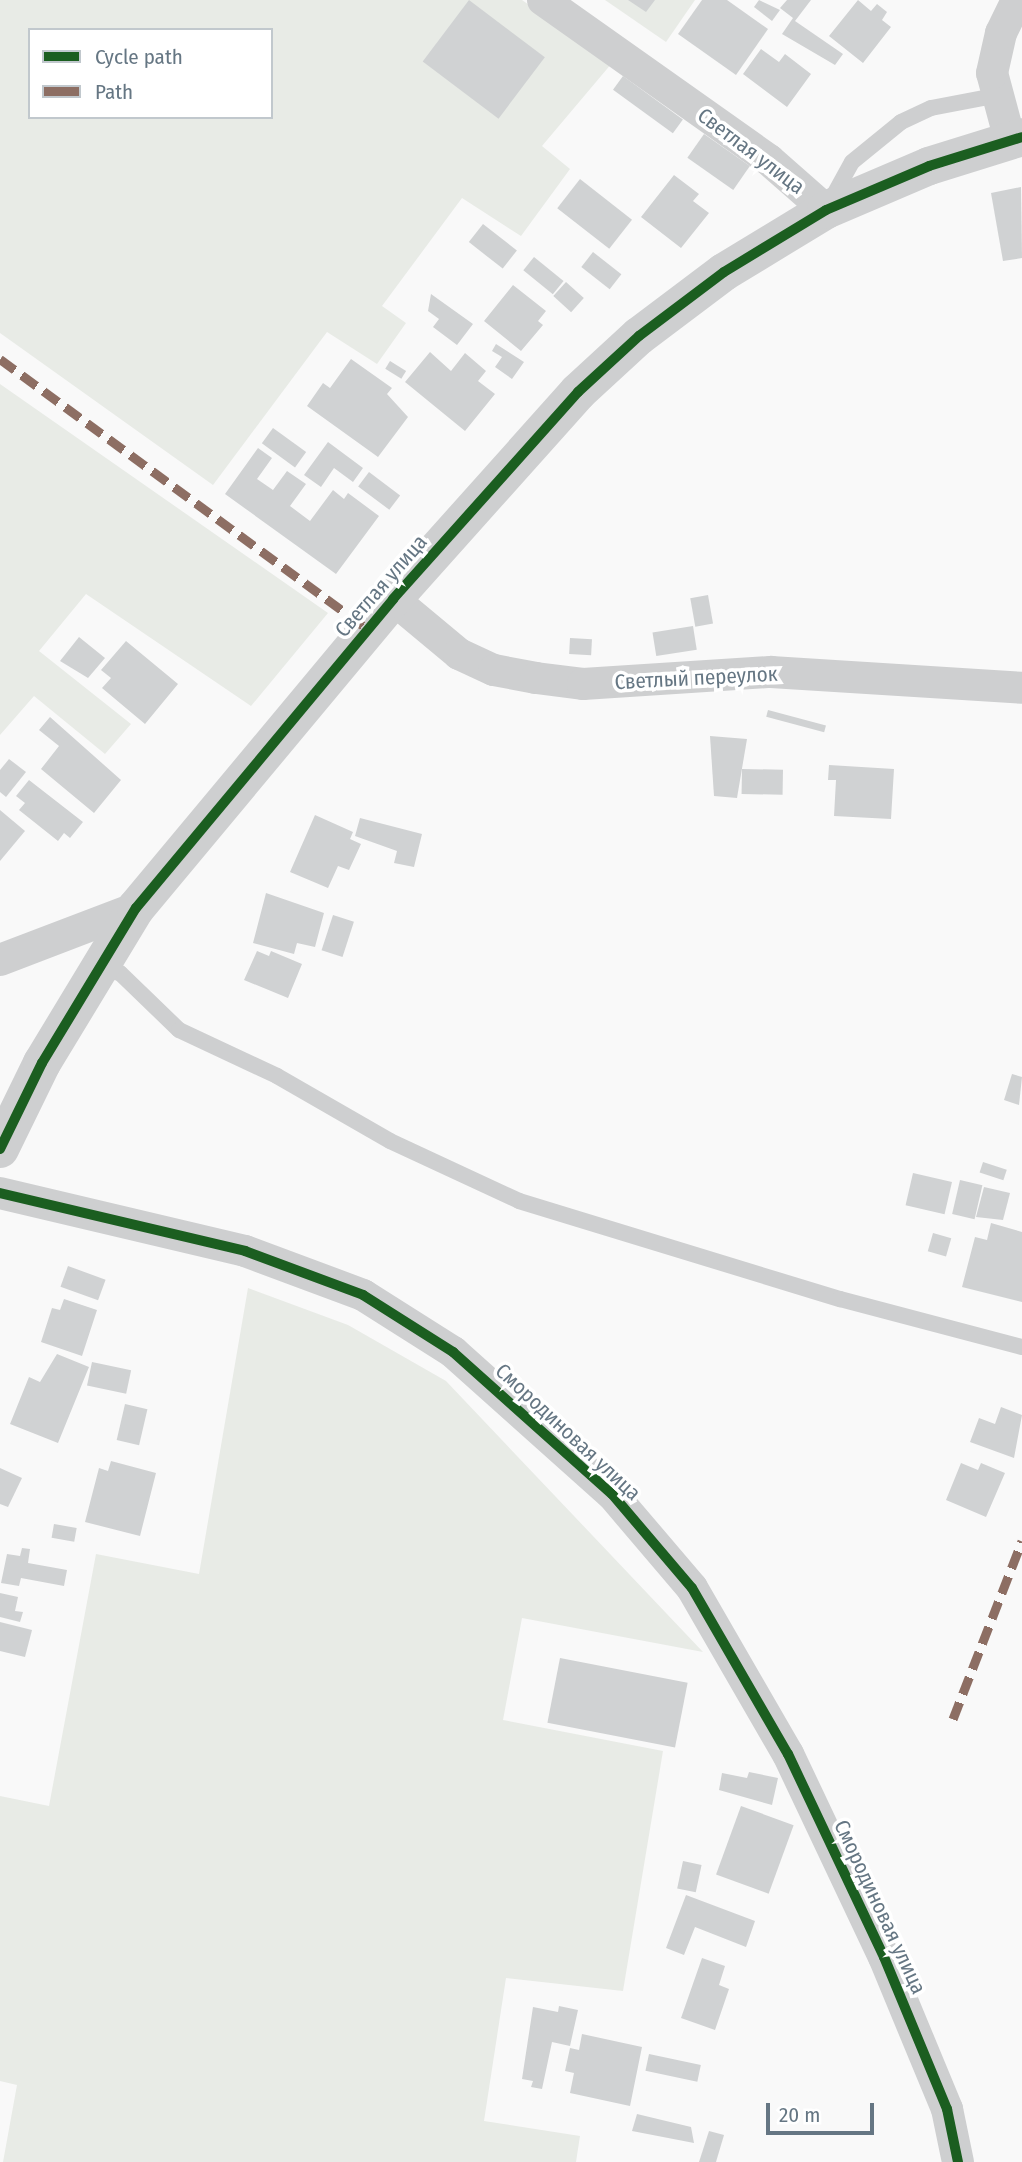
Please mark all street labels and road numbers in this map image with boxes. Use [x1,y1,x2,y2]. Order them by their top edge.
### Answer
street label: Светлая улица [693,103,809,199]
street label: Светлая улица [330,530,432,642]
street label: Светлый переулок [614,661,778,695]
street label: Смородиновая улица [490,1358,646,1506]
street label: Смородиновая улица [829,1816,931,1998]

